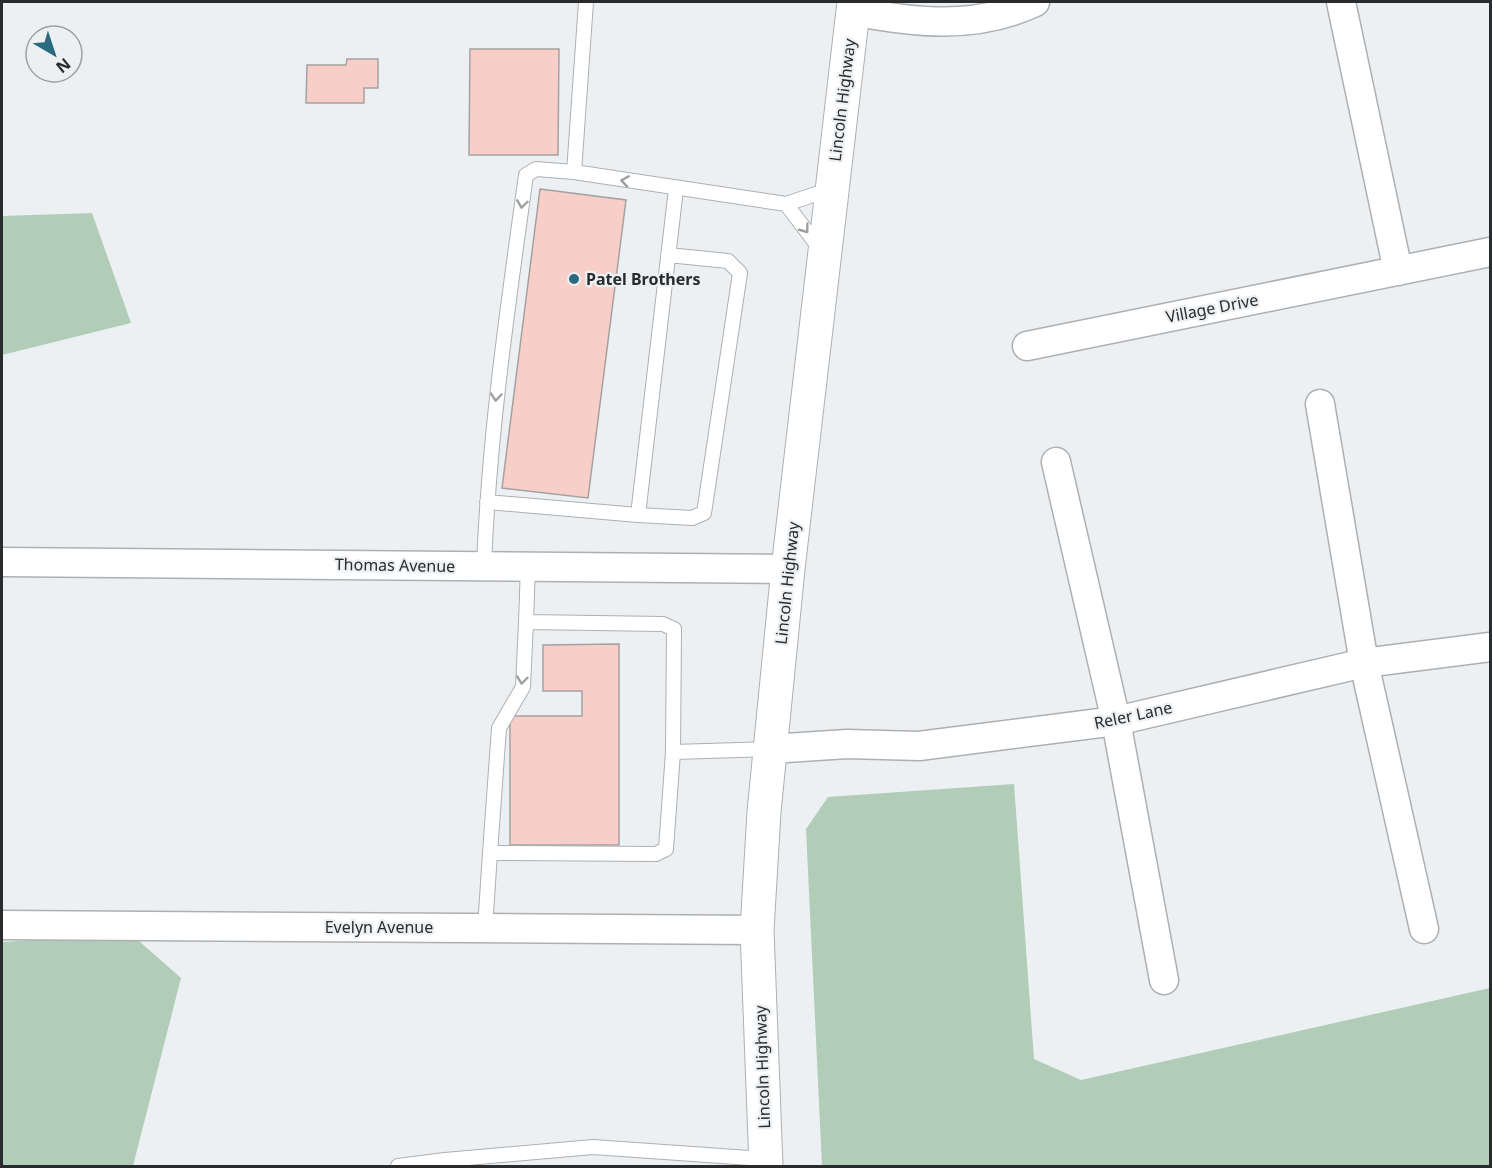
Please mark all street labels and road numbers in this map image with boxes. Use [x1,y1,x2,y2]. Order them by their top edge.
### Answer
street label: Lincoln Highway [824,37,861,163]
street label: Village Drive [1164,288,1260,328]
street label: Lincoln Highway [770,520,804,645]
street label: Thomas Avenue [335,553,455,577]
street label: Reler Lane [1092,696,1174,734]
street label: Evelyn Avenue [325,916,433,938]
street label: Lincoln Highway [749,1004,775,1129]

